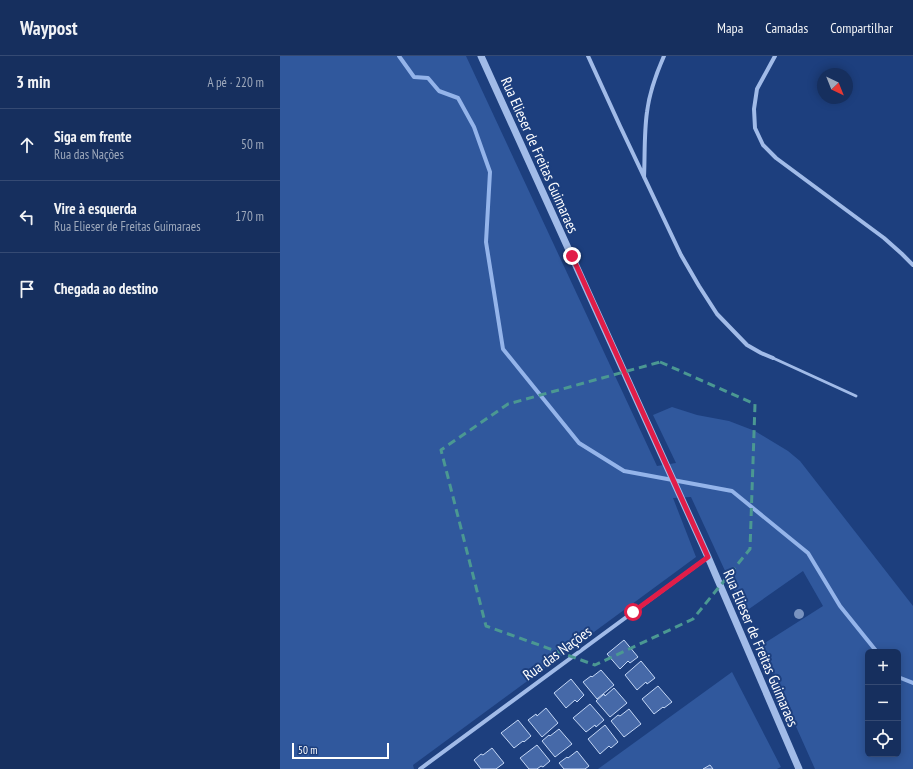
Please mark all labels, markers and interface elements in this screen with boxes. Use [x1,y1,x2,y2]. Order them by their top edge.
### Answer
text: Waypost [20,16,77,40]
text: Mapa [717,19,743,37]
text: Camadas [765,19,808,37]
text: Compartilhar [830,19,893,37]
north arrow [817,68,853,104]
text: 3 min [16,71,50,93]
text: A pé · 220 m [207,74,264,91]
street label: Rua Elieser de Freitas Guimaraes [497,74,583,236]
text: Siga em frente [54,127,132,146]
icon: ahead [16,134,38,156]
text: 50 m [241,136,264,153]
text: Rua das Nações [54,146,124,163]
text: Vire à esquerda [54,199,137,218]
icon: left [16,206,38,228]
text: 170 m [235,208,264,225]
text: Rua Elieser de Freitas Guimaraes [54,218,201,235]
route end [563,247,581,265]
icon: arrive [16,278,38,300]
text: Chegada ao destino [54,279,158,298]
street label: Rua Elieser de Freitas Guimaraes [719,566,803,730]
route start [624,603,642,621]
street label: Rua das Nações [519,622,595,684]
map controls [865,649,901,757]
button: + [865,649,901,685]
button: − [865,685,901,721]
button: locate [865,721,901,757]
scale bar [292,741,389,760]
text: 50 m [298,743,317,757]

